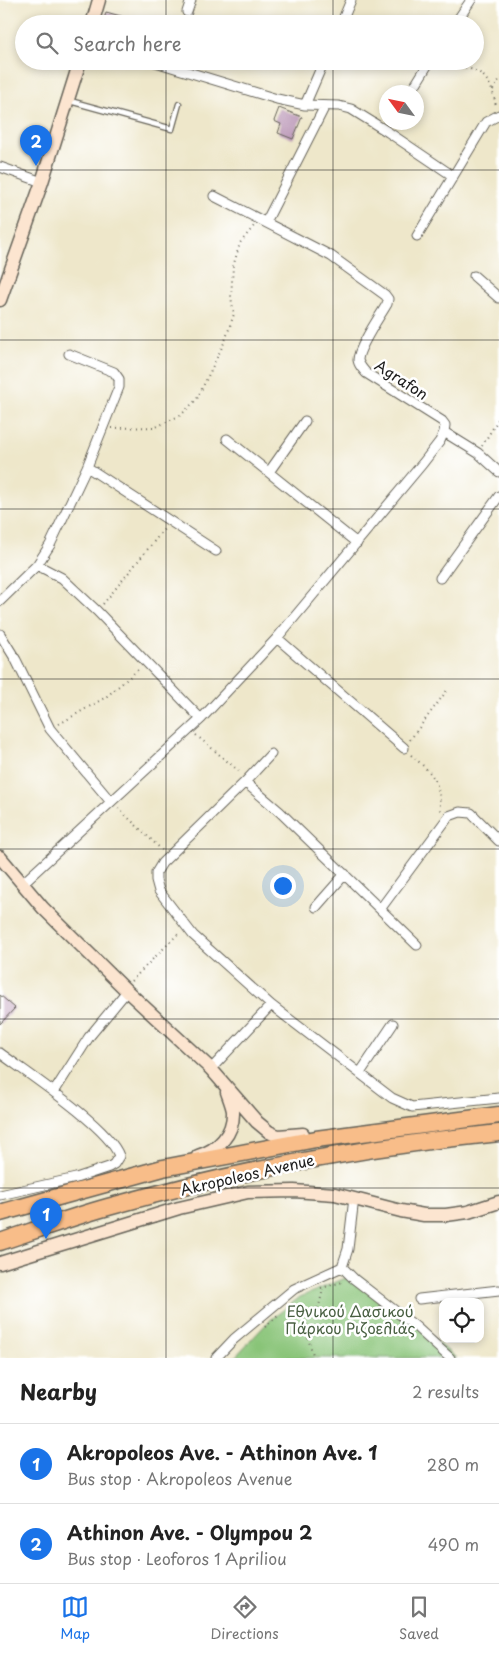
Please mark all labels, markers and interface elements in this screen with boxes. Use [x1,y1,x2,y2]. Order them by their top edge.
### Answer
search box [15,15,484,70]
icon: search [33,29,61,57]
text: Search here [73,29,182,57]
north arrow [379,85,424,130]
pin: 2 [20,125,52,166]
street label: Agrafon [371,353,433,405]
your location [270,873,296,899]
street label: Akropoleos Avenue [178,1147,316,1201]
pin: 1 [30,1198,62,1239]
map controls [439,1298,484,1343]
button: locate [439,1298,484,1343]
park label: Εθνικού Δασικού Πάρκου Ριζοελιάς [285,1299,415,1339]
text: Nearby [20,1375,97,1407]
text: 2 results [412,1379,479,1403]
text: Akropoleos Ave. - Athinon Ave. 1 [67,1438,377,1466]
text: 1 [32,1452,40,1476]
text: 280 m [427,1452,479,1476]
text: Bus stop · Akropoleos Avenue [67,1466,292,1490]
text: Athinon Ave. - Olympou 2 [67,1518,312,1546]
text: 2 [30,1532,42,1556]
text: 490 m [428,1532,479,1556]
text: Bus stop · Leoforos 1 Apriliou [67,1546,287,1570]
tab: Map [60,1593,90,1644]
tab: Directions [211,1593,279,1644]
tab: Saved [399,1593,439,1644]

